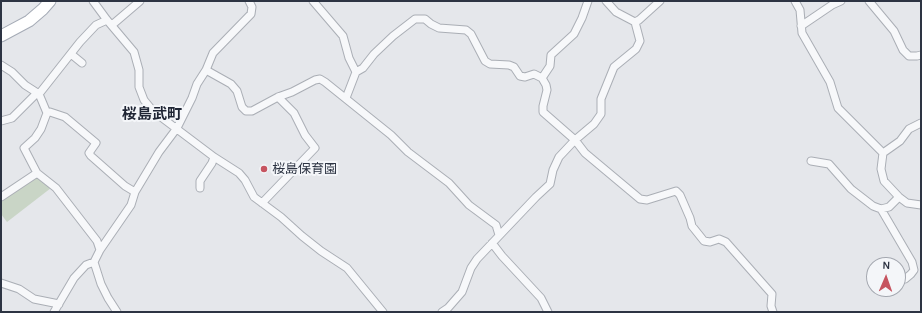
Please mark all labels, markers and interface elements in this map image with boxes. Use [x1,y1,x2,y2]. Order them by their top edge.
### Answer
district label: 桜島武町 [122,106,182,124]
place label: 桜島保育園 [272,161,337,177]
marker: 桜島保育園 [259,164,269,174]
north arrow [866,257,906,297]
text: N [882,259,891,272]

